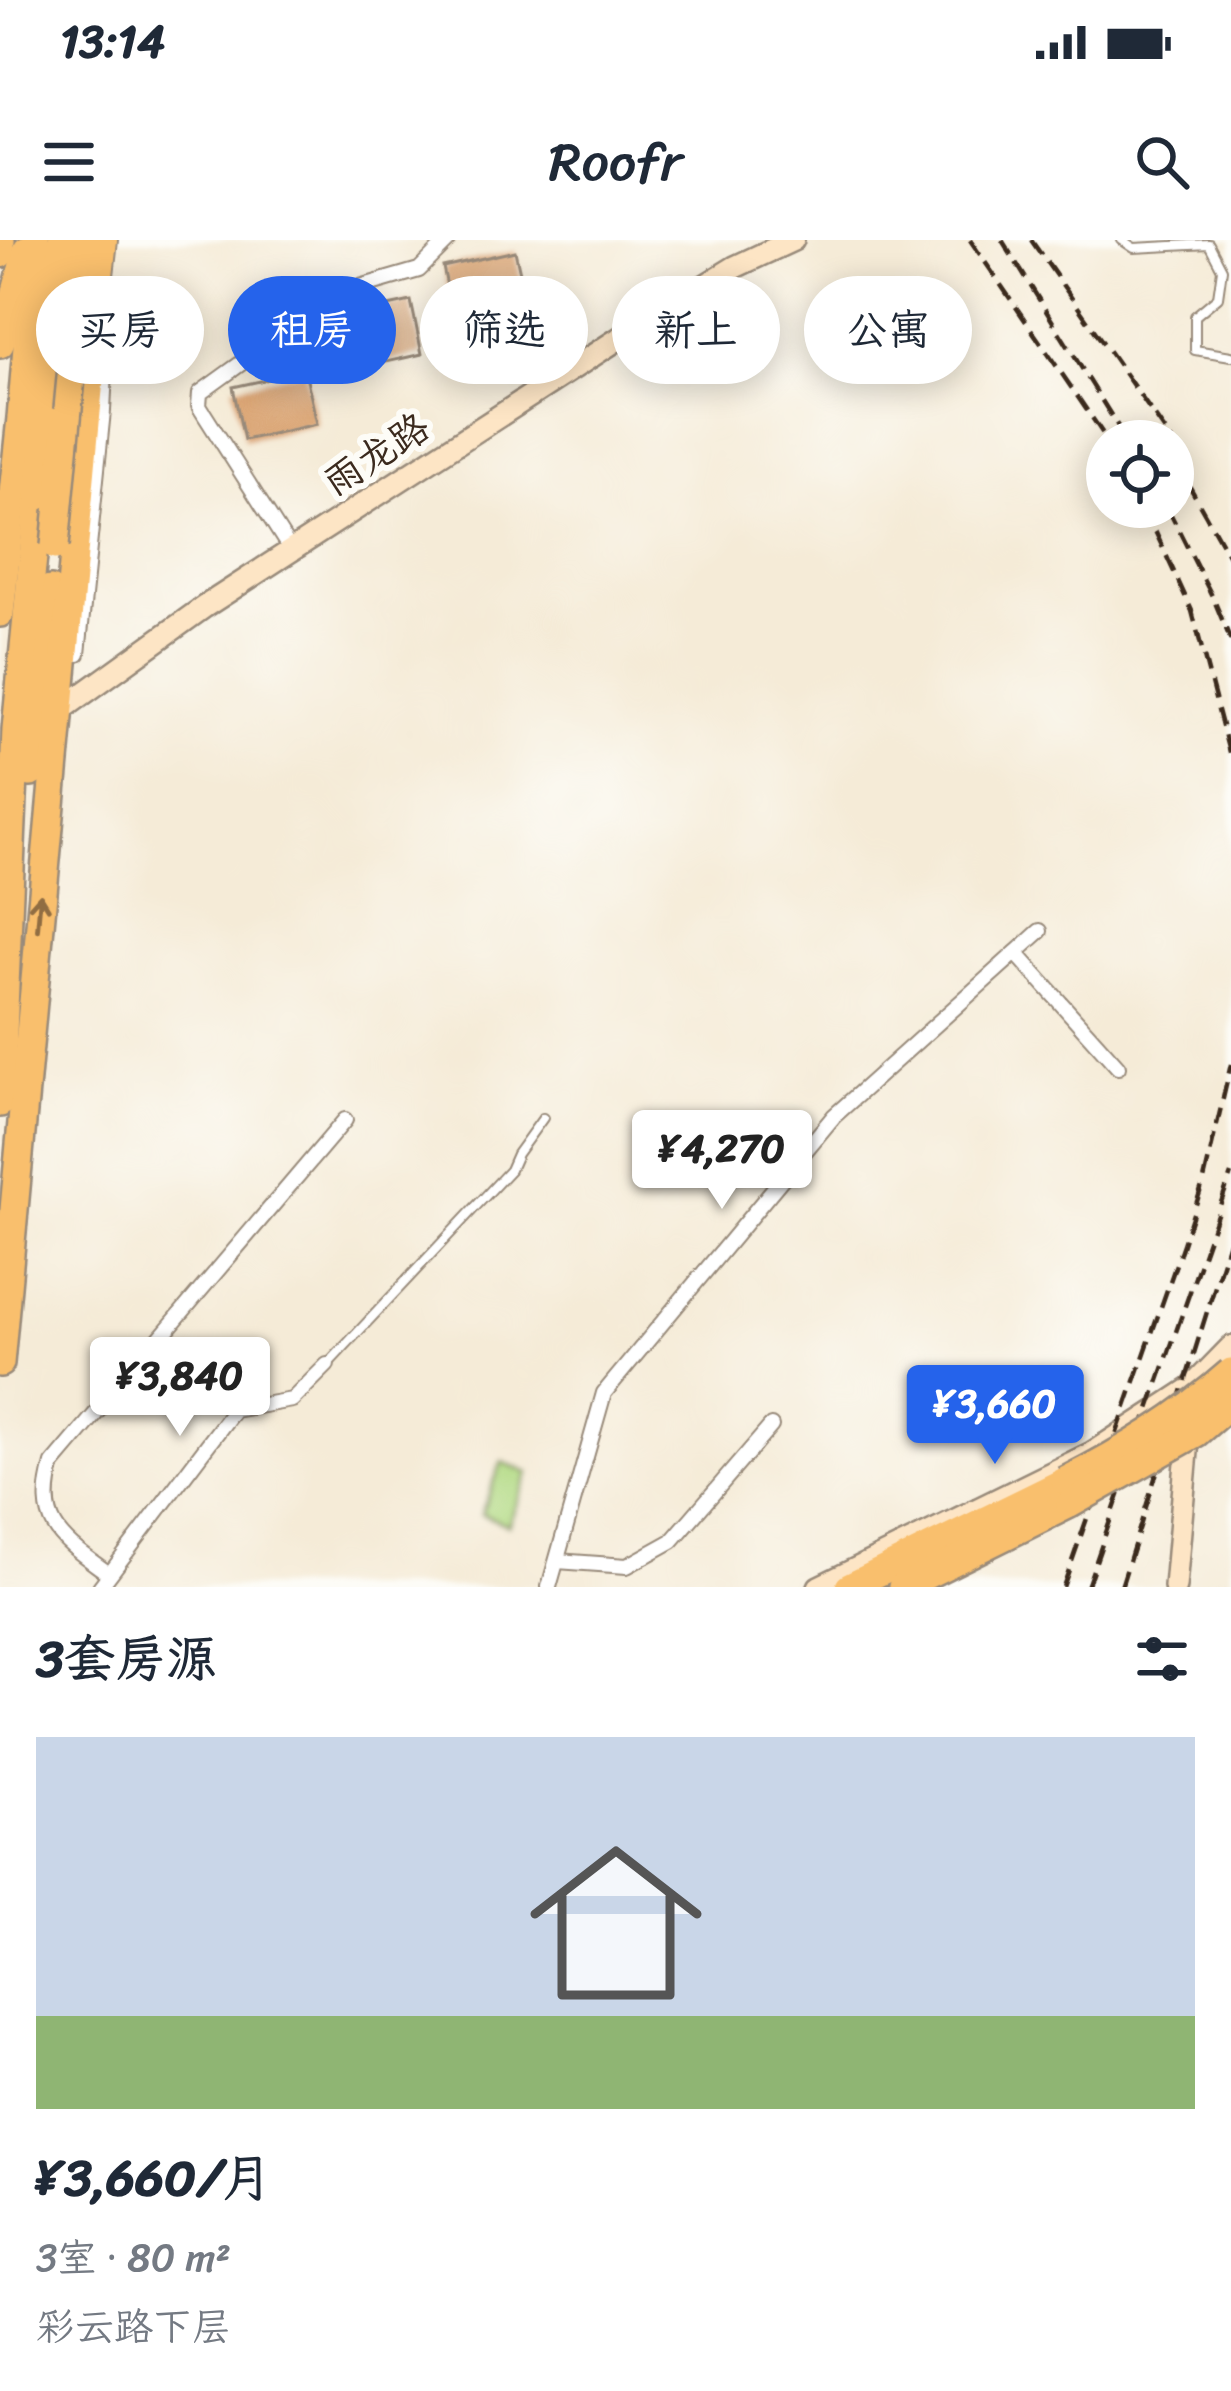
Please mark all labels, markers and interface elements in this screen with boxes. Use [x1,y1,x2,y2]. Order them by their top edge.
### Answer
text: 13:14 [60,2,165,82]
text: Roofr [549,114,682,210]
icon: menu [36,129,102,195]
icon: search [1129,129,1195,195]
chip: 买房 [36,276,204,384]
chip: 租房 [228,276,396,384]
chip: 筛选 [420,276,588,384]
chip: 新上 [612,276,780,384]
chip: 公寓 [804,276,972,384]
street label: 雨龙路 [308,393,444,515]
map controls [1086,420,1194,528]
button: locate [1086,420,1194,528]
one-way arrow [28,893,51,932]
pin: ¥4,270 [624,1110,820,1212]
text: ¥4,270 [659,1114,785,1183]
pin: ¥3,840 [82,1337,278,1439]
text: ¥3,840 [117,1341,243,1410]
pin: ¥3,660 [897,1365,1093,1467]
text: ¥3,660 [934,1369,1056,1438]
text: 3套房源 [36,1614,217,1704]
icon: filters [1129,1626,1195,1692]
icon: home [508,1815,724,2031]
text: ¥3,660/月 [36,2133,273,2223]
text: 3室 · 80 m² [36,2223,231,2292]
text: 彩云路下层 [36,2292,231,2361]

